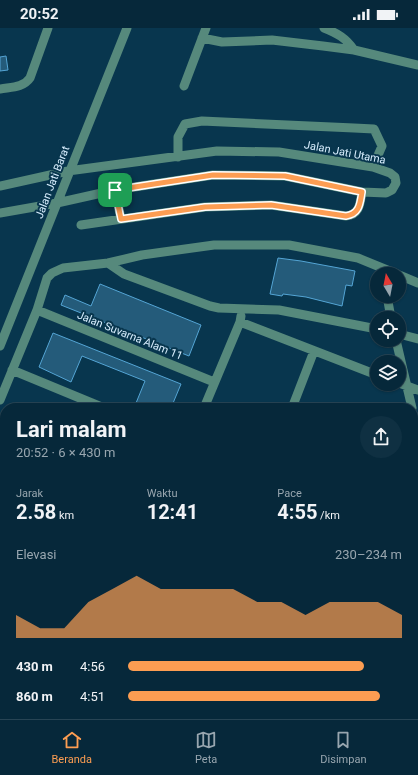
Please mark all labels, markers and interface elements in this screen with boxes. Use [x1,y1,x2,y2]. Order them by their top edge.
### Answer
text: 20:52 [20,5,59,23]
street label: Jalan Jati Utama [303,138,387,167]
street label: Jalan Jati Barat [33,144,72,220]
pin [98,173,132,207]
icon: arrive [104,179,126,201]
north arrow [370,267,406,303]
map controls [370,267,406,391]
street label: Jalan Suvarna Alam 11 [75,308,184,363]
button: locate [370,311,406,347]
button: layers [370,355,406,391]
button: share [360,416,402,458]
text: Lari malam [16,417,127,442]
text: 20:52 · 6 × 430 m [16,445,115,460]
text: Jarak [16,487,43,500]
text: Waktu [147,487,177,500]
text: Pace [277,487,302,500]
text: 2.58 [16,500,56,524]
text: 12:41 [147,500,198,524]
text: 4:55 [277,500,317,524]
text: km [56,509,74,522]
text: /km [317,509,340,522]
text: Elevasi [16,547,57,562]
text: 230–234 m [335,547,402,562]
text: 430 m [16,659,53,674]
text: 4:56 [80,659,105,674]
text: 860 m [16,689,53,704]
text: 4:51 [80,689,105,704]
tab: Beranda [52,729,92,766]
tab: Peta [195,729,217,766]
tab: Disimpan [320,729,366,766]

